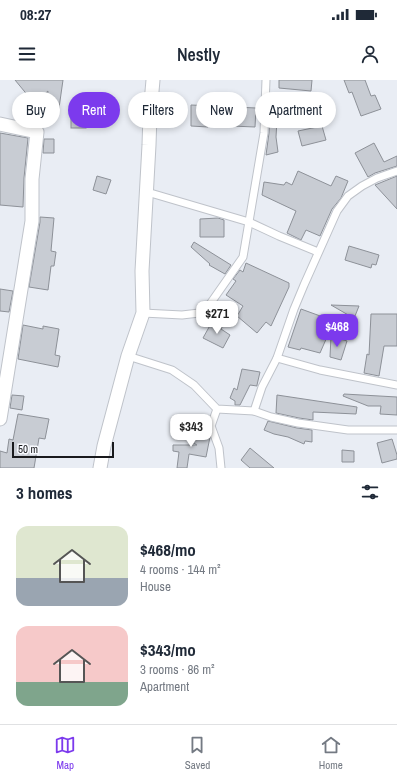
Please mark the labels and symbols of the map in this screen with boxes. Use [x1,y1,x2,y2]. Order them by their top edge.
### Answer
pin: $271 [193,301,241,335]
pin: $468 [313,314,361,348]
pin: $343 [167,414,215,448]
scale bar [12,440,114,459]

